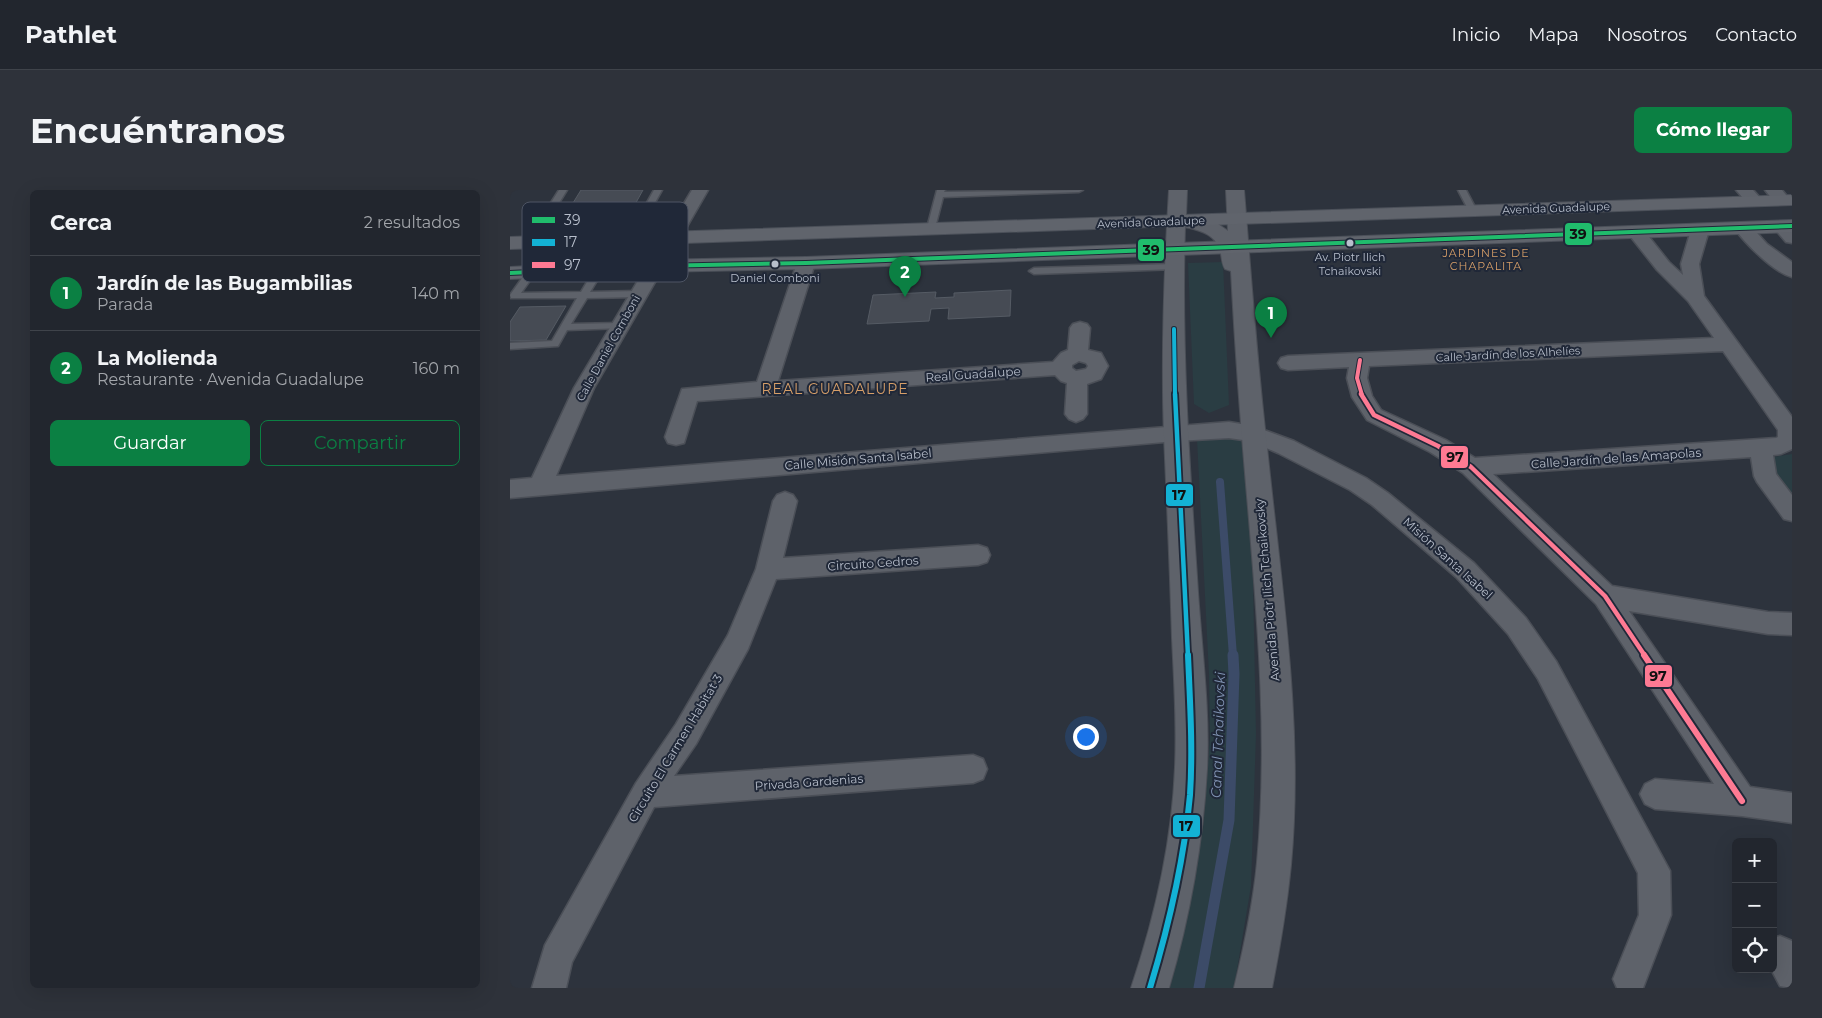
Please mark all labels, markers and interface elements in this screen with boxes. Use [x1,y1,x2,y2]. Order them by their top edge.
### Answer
text: Pathlet [25,20,117,49]
text: Inicio [1452,24,1500,46]
text: Mapa [1528,24,1579,46]
text: Nosotros [1607,24,1687,46]
text: Contacto [1715,24,1797,46]
button: Cómo llegar [1634,107,1792,153]
text: Encuéntranos [30,109,285,152]
street label: Avenida Guadalupe [1502,199,1611,217]
legend [522,202,688,282]
text: Cerca [50,210,112,235]
text: 39 [564,211,580,229]
text: 2 resultados [364,213,460,232]
street label: Avenida Guadalupe [1097,213,1206,231]
line badge: 39 [1564,222,1593,246]
text: 39 [1568,225,1587,243]
text: 17 [564,233,577,251]
line badge: 39 [1137,238,1165,262]
marker: Av. Piotr Ilich Tchaikovski [1345,238,1355,248]
text: 39 [1141,241,1160,259]
district label: JARDINES DE CHAPALITA [1442,246,1530,273]
place label: Av. Piotr Ilich Tchaikovski [1315,250,1385,278]
text: 97 [564,256,581,274]
pin: 2 [889,256,921,297]
marker: Daniel Comboni [770,259,780,269]
place label: Daniel Comboni [730,271,820,285]
text: Jardín de las Bugambilias [97,272,352,295]
text: 1 [63,284,69,303]
text: 140 m [412,284,460,303]
street label: Calle Daniel Comboni [573,293,643,403]
text: Parada [97,295,153,314]
pin: 1 [1255,297,1287,338]
street label: Calle Jardín de los Alhelíes [1435,343,1581,365]
text: La Molienda [97,347,218,370]
text: 2 [61,359,71,378]
text: 160 m [413,359,460,378]
street label: Real Guadalupe [925,363,1021,385]
text: Restaurante · Avenida Guadalupe [97,370,364,389]
district label: REAL GUADALUPE [761,380,909,398]
button: Guardar [50,420,250,466]
button: Compartir [260,420,460,466]
street label: Calle Misión Santa Isabel [784,445,932,473]
line badge: 97 [1440,445,1469,469]
street label: Calle Jardín de las Amapolas [1530,445,1702,471]
text: 97 [1446,448,1464,466]
line badge: 17 [1165,483,1194,507]
text: 17 [1172,486,1186,504]
street label: Avenida Piotr Ilich Tchaikovsky [1252,498,1282,682]
street label: Misión Santa Isabel [1400,514,1496,602]
street label: Circuito Cedros [827,552,919,574]
line badge: 97 [1644,664,1673,688]
text: 97 [1649,667,1667,685]
street label: Circuito El Carmen Habitat 3 [625,671,725,825]
water label: Canal Tchaikovski [1207,671,1229,798]
your location [1073,724,1099,750]
street label: Privada Gardenias [754,771,864,793]
line badge: 17 [1172,814,1201,838]
text: 17 [1179,817,1193,835]
map controls [1732,838,1777,973]
button: + [1732,838,1777,883]
button: − [1732,883,1777,928]
button: locate [1732,928,1777,973]

